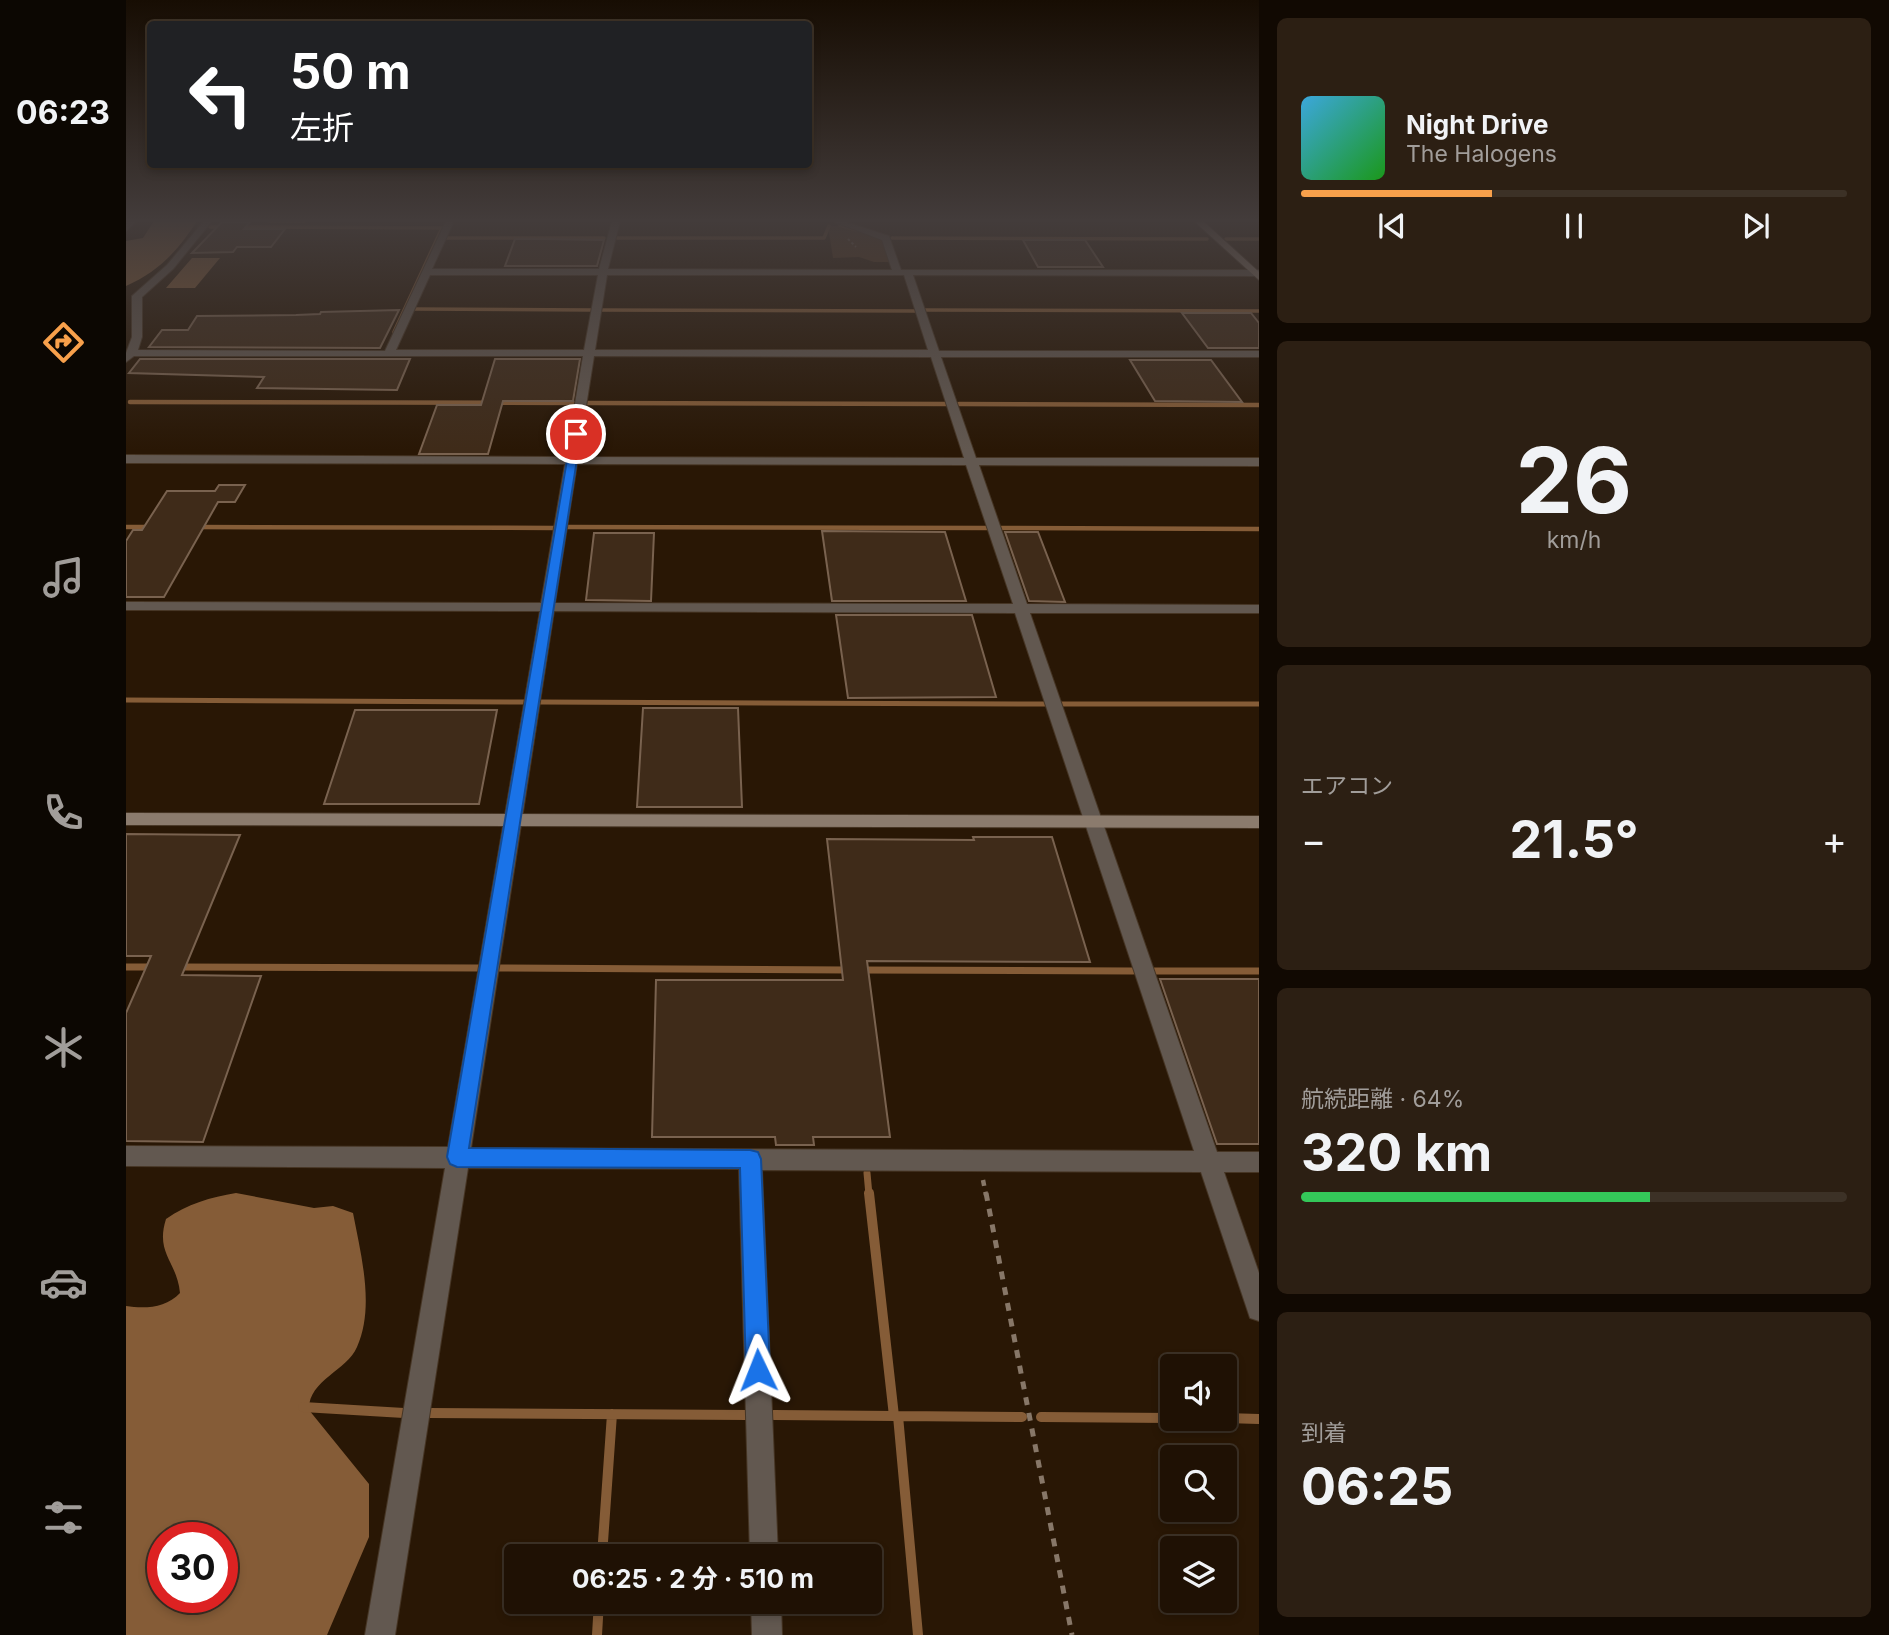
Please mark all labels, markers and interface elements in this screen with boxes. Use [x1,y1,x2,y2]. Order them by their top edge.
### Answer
text: 50 m [290,42,411,101]
icon: left [175,49,266,140]
text: 06:23 [16,93,110,132]
text: 左折 [290,108,354,147]
text: Night Drive [1406,109,1548,140]
text: The Halogens [1406,140,1557,168]
icon: previous [1373,207,1411,245]
icon: pause [1555,207,1593,245]
icon: next [1737,207,1775,245]
icon: directions [39,318,88,367]
pin [546,404,606,464]
icon: arrive [557,415,595,453]
text: 26 [1516,425,1632,535]
text: km/h [1547,526,1601,554]
icon: music [39,553,88,602]
text: エアコン [1301,772,1393,800]
icon: phone [39,788,88,837]
text: 21.5° [1509,808,1639,871]
text: − [1301,817,1326,863]
text: + [1822,817,1847,863]
icon: climate [39,1023,88,1072]
text: 航続距離 · 64% [1301,1085,1464,1113]
text: 320 km [1301,1121,1492,1184]
icon: car [39,1258,88,1307]
position arrow [721,1333,795,1407]
map controls [1160,1354,1237,1613]
button: sound [1160,1354,1237,1431]
text: 到着 [1301,1419,1347,1447]
button: search [1160,1445,1237,1522]
text: 06:25 [1301,1455,1453,1518]
icon: filters [39,1493,88,1542]
speed limit sign: 30 [147,1522,238,1613]
button: layers [1160,1536,1237,1613]
text: 06:25 · 2 分 · 510 m [572,1563,814,1594]

